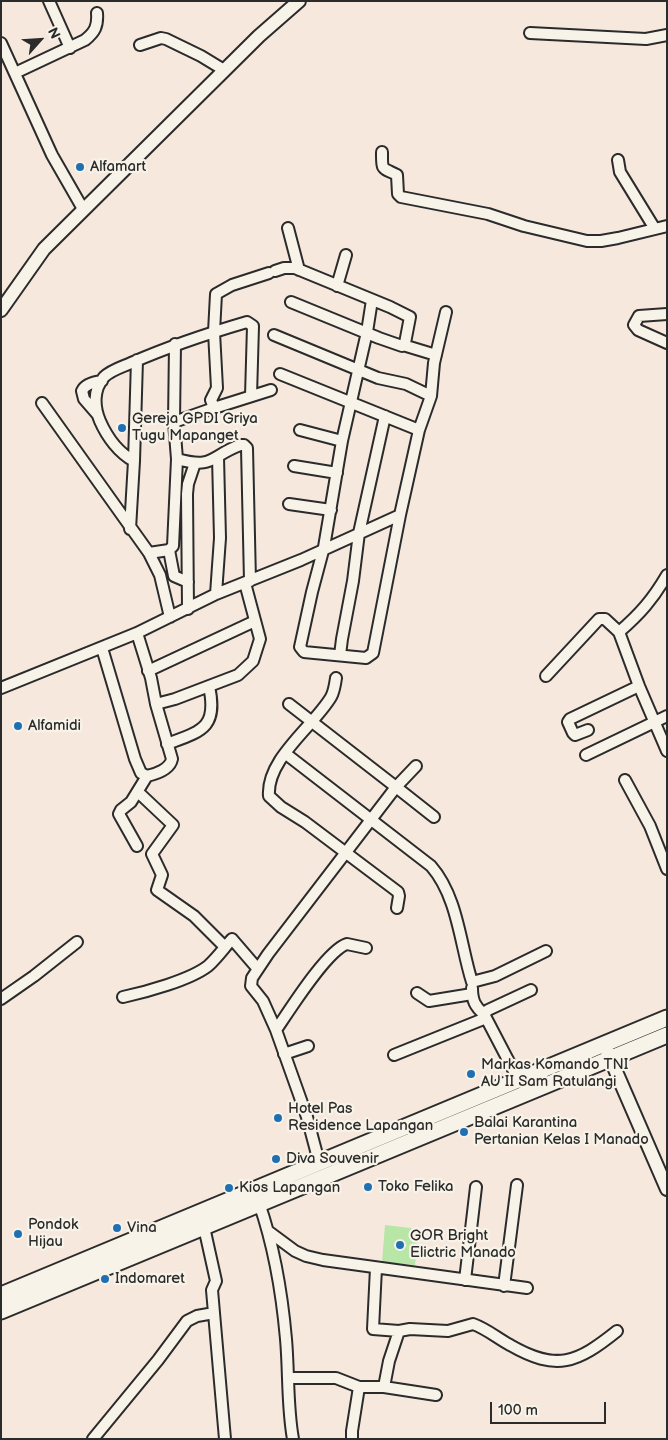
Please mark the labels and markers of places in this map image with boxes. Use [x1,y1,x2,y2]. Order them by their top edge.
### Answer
place label: Alfamart [90,158,146,176]
marker: Alfamart [74,161,86,173]
place label: Gereja GPDI Griya Tugu Mapanget [132,410,258,445]
marker: Gereja GPDI Griya Tugu Mapanget [116,422,128,434]
place label: Alfamidi [28,717,81,735]
marker: Alfamidi [12,720,24,732]
place label: Markas Komando TNI AU II Sam Ratulangi [481,1056,628,1091]
marker: Markas Komando TNI AU II Sam Ratulangi [465,1068,477,1080]
place label: Hotel Pas Residence Lapangan [288,1100,433,1135]
marker: Hotel Pas Residence Lapangan [272,1112,284,1124]
place label: Balai Karantina Pertanian Kelas I Manado [474,1114,649,1149]
marker: Balai Karantina Pertanian Kelas I Manado [458,1126,470,1138]
place label: Diva Souvenir [286,1150,379,1168]
marker: Diva Souvenir [270,1153,282,1165]
place label: Toko Felika [378,1178,453,1196]
place label: Kios Lapangan [239,1179,340,1197]
marker: Toko Felika [362,1181,374,1193]
marker: Kios Lapangan [223,1182,235,1194]
place label: Pondok Hijau [28,1216,78,1251]
place label: Vina [127,1219,157,1237]
marker: Vina [111,1222,123,1234]
place label: GOR Bright Elictric Manado [410,1227,516,1262]
marker: Pondok Hijau [12,1228,24,1240]
marker: GOR Bright Elictric Manado [394,1239,406,1251]
place label: Indomaret [115,1270,185,1288]
marker: Indomaret [99,1273,111,1285]

